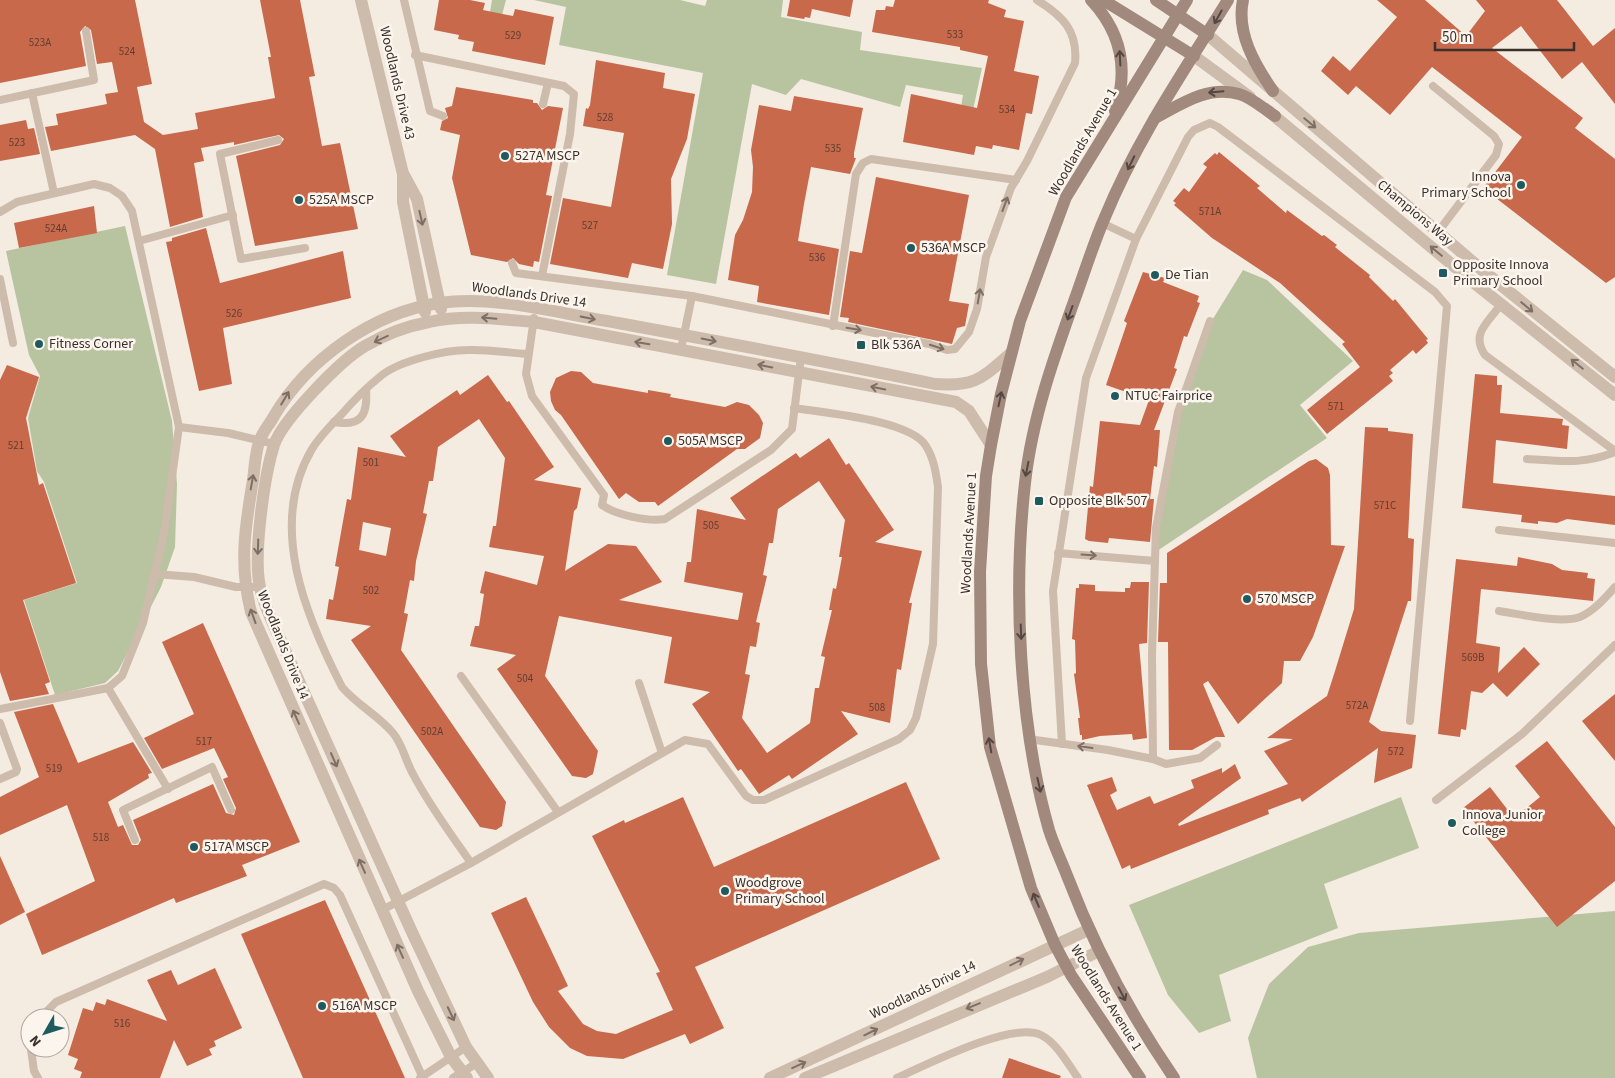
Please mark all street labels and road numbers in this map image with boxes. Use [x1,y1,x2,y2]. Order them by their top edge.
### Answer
street label: Woodlands Drive 43 [374,24,420,142]
street label: Woodlands Avenue 1 [1044,84,1122,200]
street label: Champions Way [1373,175,1458,251]
street label: Woodlands Drive 14 [470,277,588,313]
street label: Woodlands Avenue 1 [956,472,982,594]
street label: Woodlands Drive 14 [252,588,314,702]
street label: Woodlands Avenue 1 [1065,941,1147,1055]
street label: Woodlands Drive 14 [867,956,979,1024]

